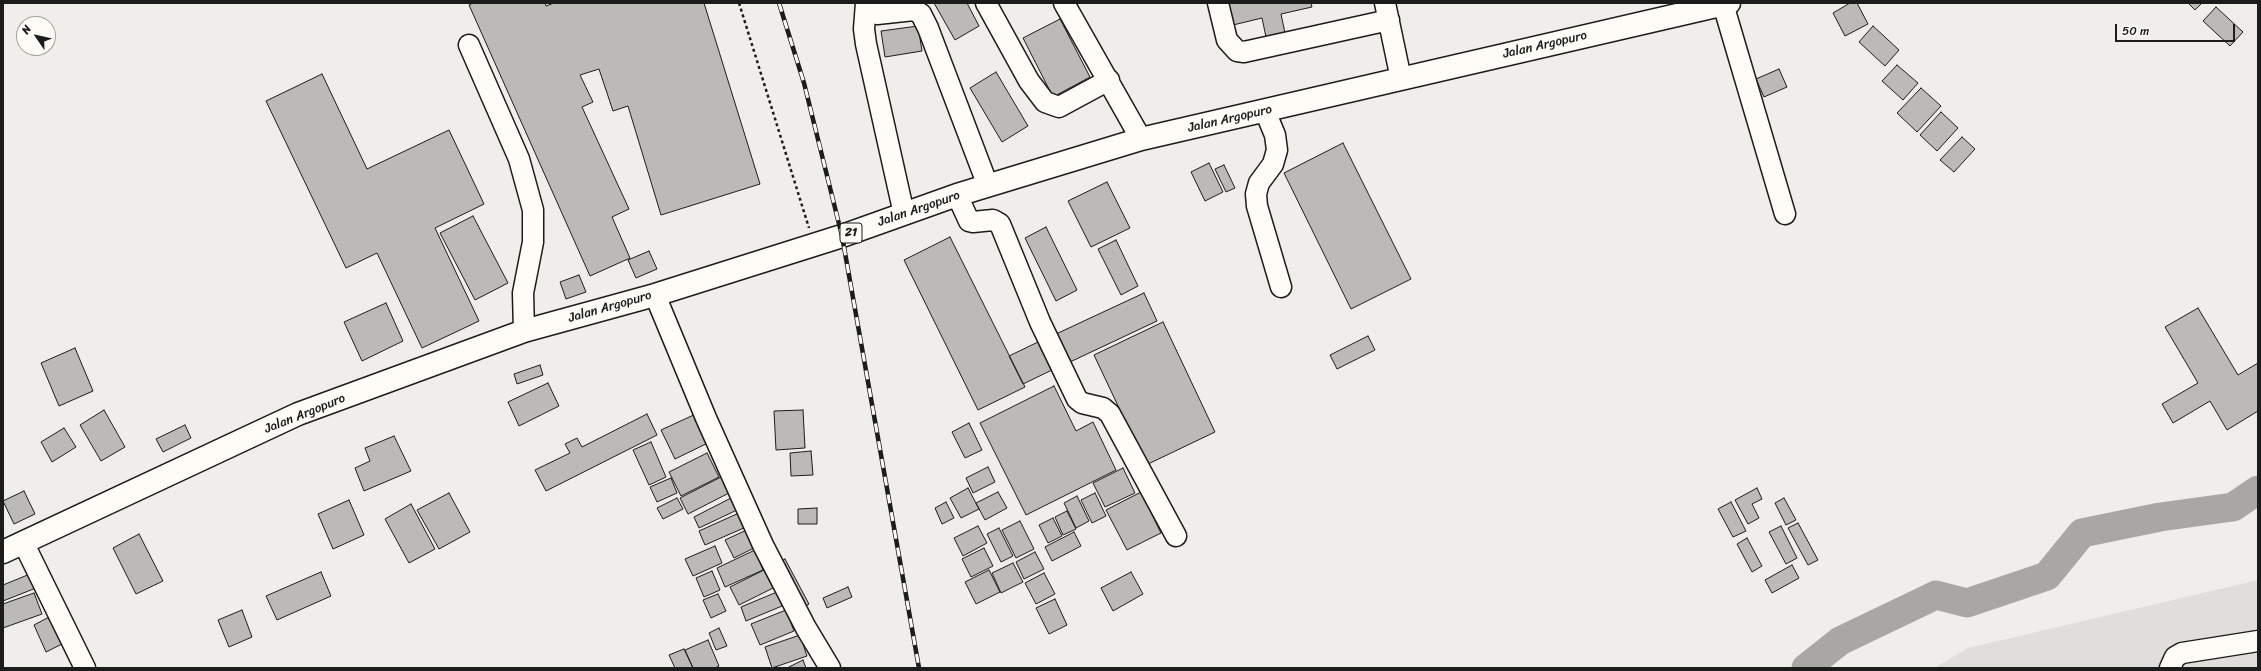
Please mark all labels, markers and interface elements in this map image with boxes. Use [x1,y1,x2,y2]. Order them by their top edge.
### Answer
north arrow [16,16,56,56]
scale bar [2117,16,2237,42]
text: 50 m [2122,20,2149,42]
text: N [16,21,36,38]
street label: Jalan Argopuro [1501,28,1589,62]
street label: Jalan Argopuro [1186,102,1274,136]
street label: Jalan Argopuro [876,188,962,230]
road number: 21 [840,223,862,243]
street label: Jalan Argopuro [567,288,653,326]
street label: Jalan Argopuro [262,391,348,437]

